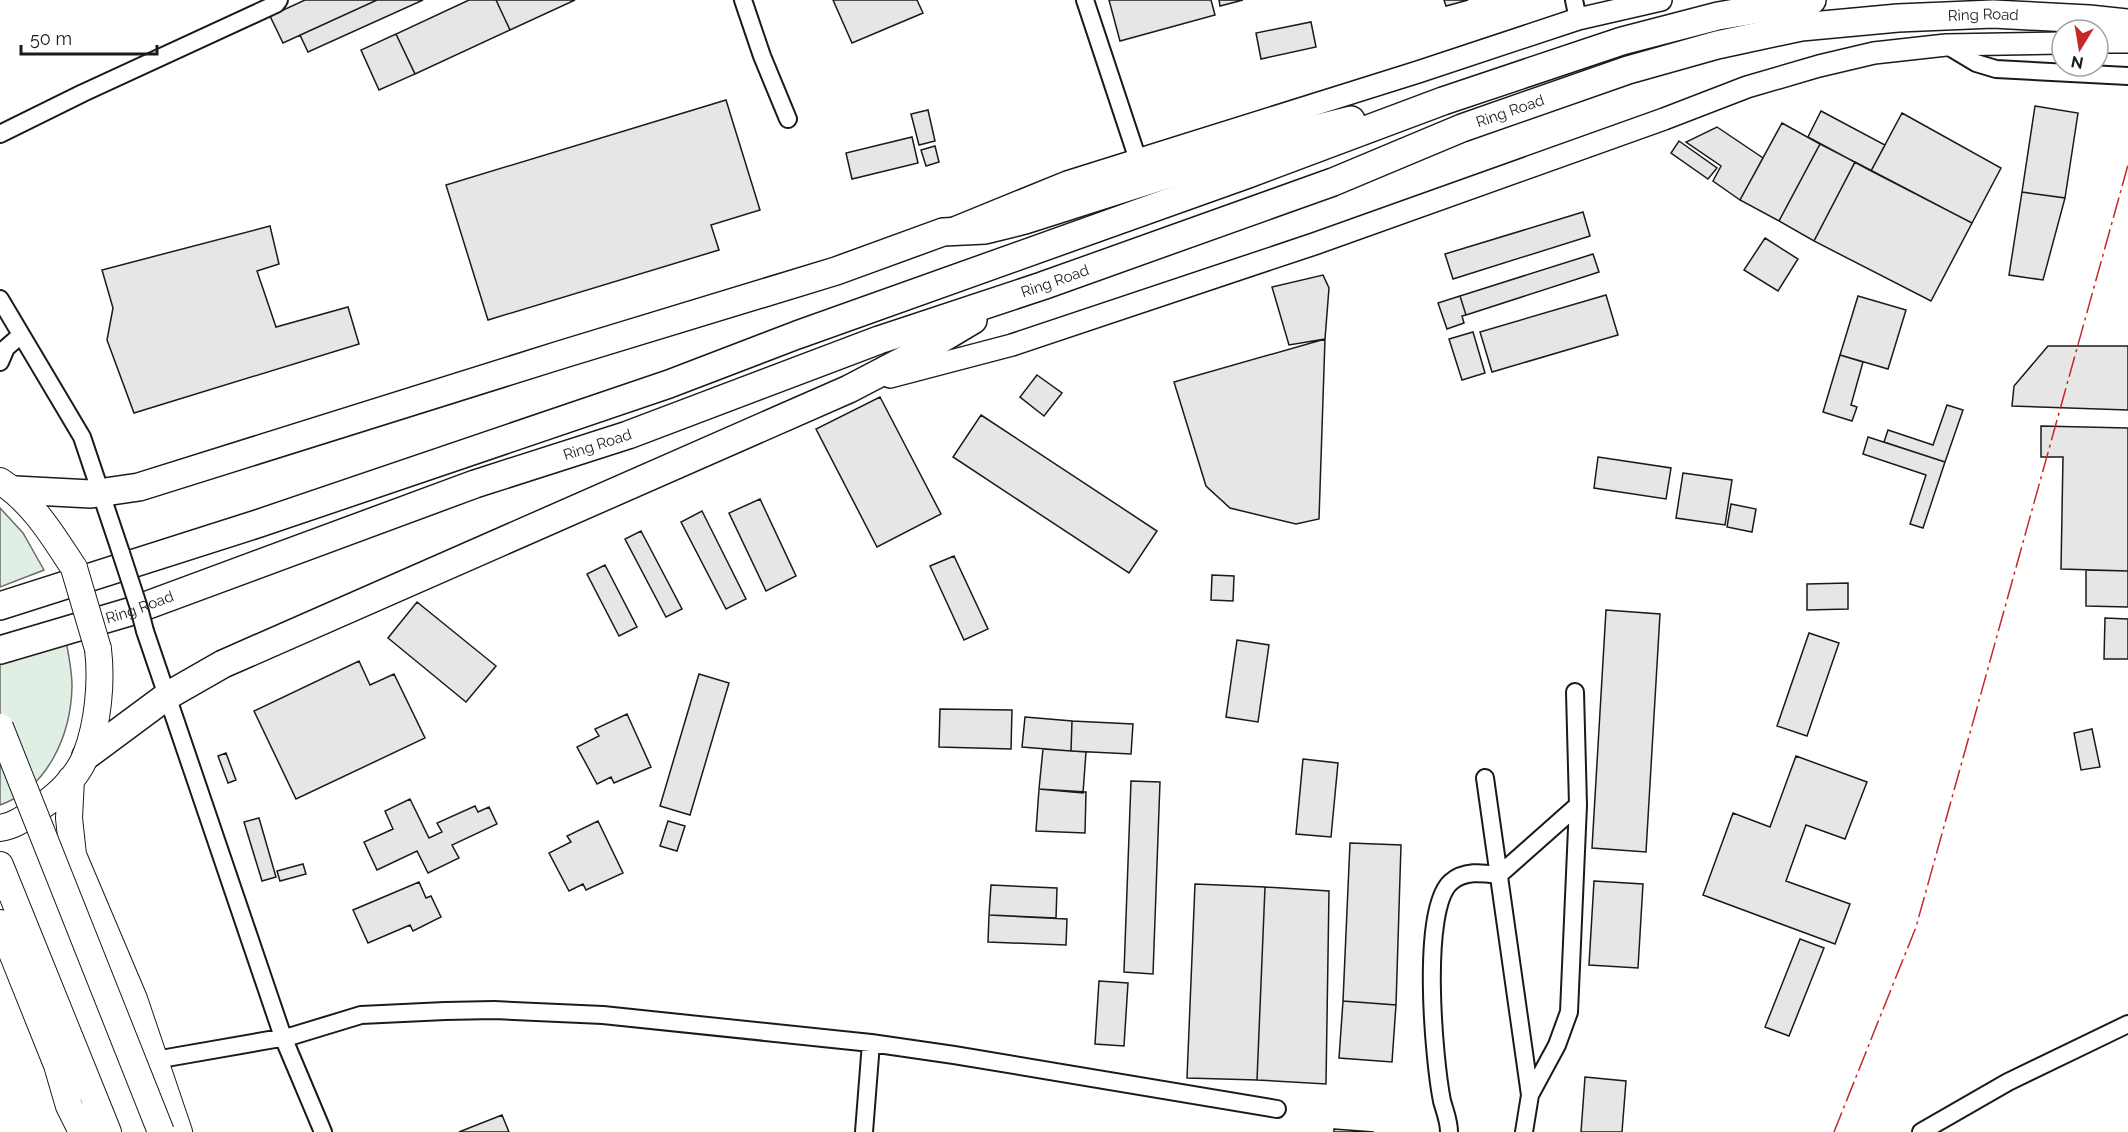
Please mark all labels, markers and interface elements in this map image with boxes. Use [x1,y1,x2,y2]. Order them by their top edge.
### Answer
street label: Ring Road [1948,5,2019,25]
scale bar [21,18,158,56]
north arrow [2050,18,2110,78]
text: 50 m [30,28,72,49]
text: N [2069,52,2085,73]
street label: Ring Road [1474,91,1547,131]
street label: Ring Road [1019,261,1091,301]
street label: Ring Road [561,425,634,464]
street label: Ring Road [103,587,176,627]

